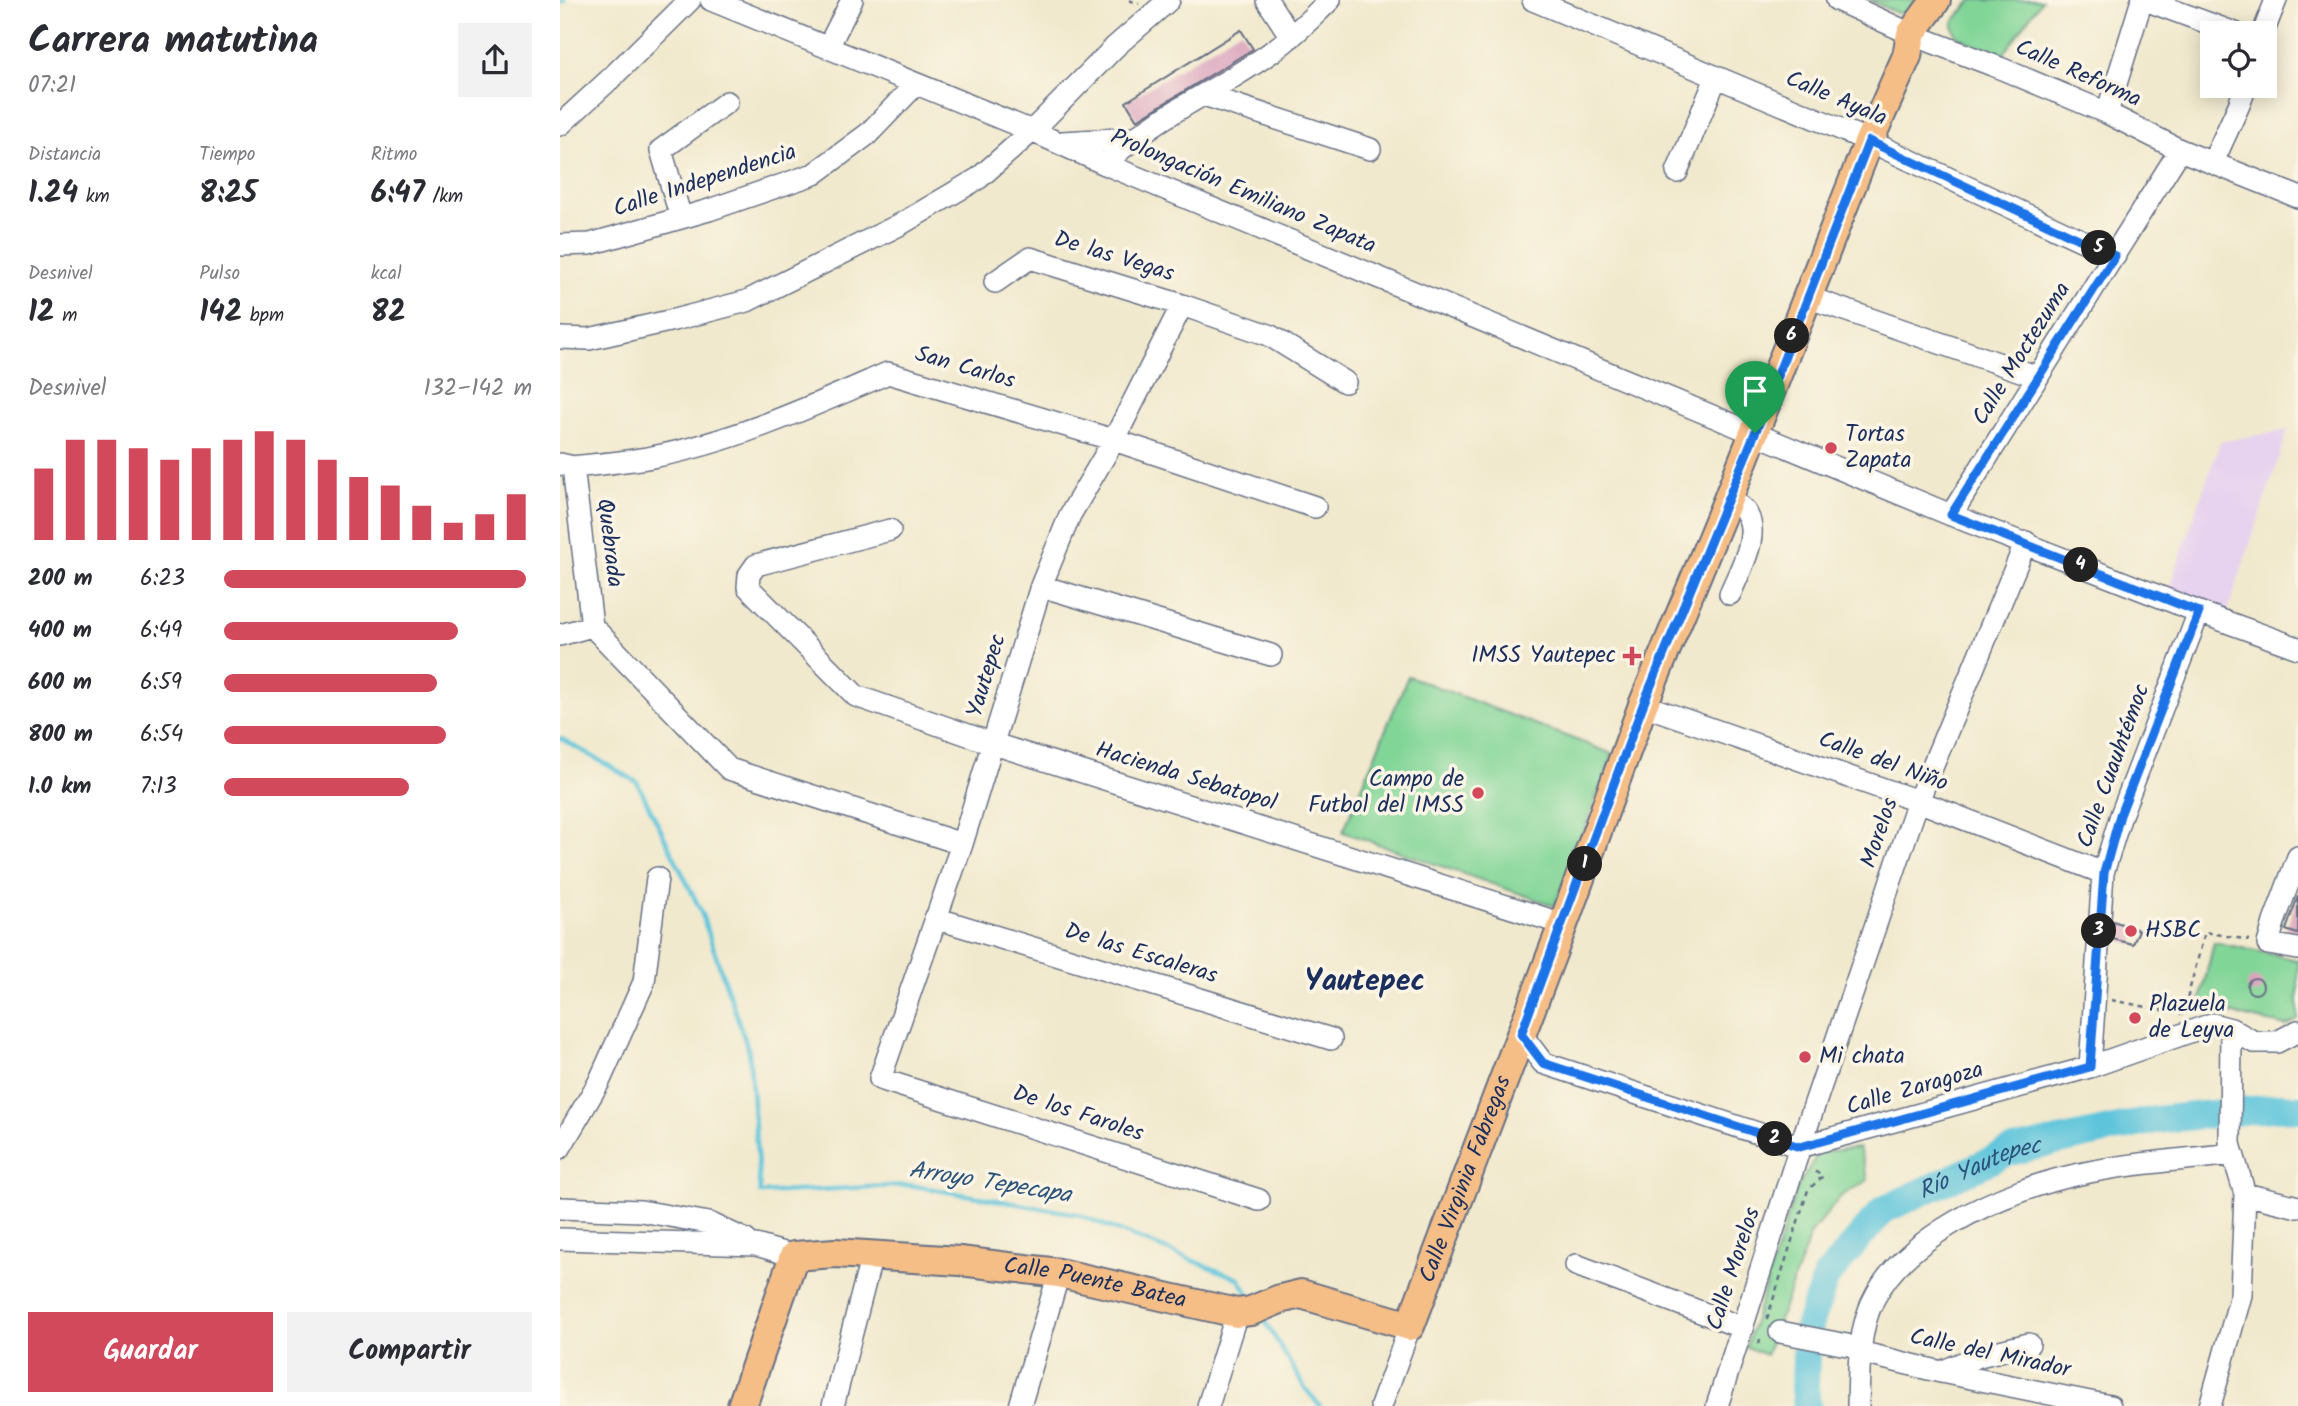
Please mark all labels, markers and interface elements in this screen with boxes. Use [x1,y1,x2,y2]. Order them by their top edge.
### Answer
text: Carrera matutina [28,12,318,72]
map controls [2200,21,2277,98]
button: locate [2200,21,2277,98]
button: share [458,23,532,97]
street label: Calle Reforma [2009,30,2147,118]
street label: Calle Ayala [1780,61,1892,137]
text: 07:21 [28,68,76,104]
street label: Prolongación Emiliano Zapata [1104,120,1382,264]
street label: Calle Independencia [609,134,801,228]
text: Distancia [28,140,101,170]
text: Tiempo [199,140,255,170]
text: Ritmo [371,140,417,170]
text: 1.24 [28,170,78,218]
text: 8:25 [199,170,257,218]
text: 6:47 [371,170,425,218]
text: km [78,182,110,212]
text: /km [425,182,463,212]
street label: De las Vegas [1049,222,1179,292]
pin: 5 [2082,230,2116,266]
text: 5 [2094,232,2103,262]
text: Desnivel [28,259,93,289]
text: Pulso [199,259,240,289]
text: kcal [371,259,402,289]
street label: Calle Moctezuma [1963,275,2081,433]
text: 12 [28,289,55,337]
text: 142 [199,289,242,337]
text: 82 [371,289,406,337]
text: m [55,301,77,331]
text: bpm [242,301,284,331]
pin: 6 [1774,318,1810,354]
text: 6 [1786,320,1797,350]
street label: San Carlos [911,337,1019,399]
pin [1725,361,1785,433]
text: Desnivel [28,371,106,407]
text: 132–142 m [423,371,532,407]
icon: arrive [1736,372,1774,410]
place label: Tortas Zapata [1845,417,1912,479]
marker: Tortas Zapata [1823,440,1839,456]
street label: Quebrada [586,497,632,589]
pin: 4 [2064,548,2098,582]
text: 4 [2075,549,2086,579]
text: 200 m [28,561,93,597]
text: 6:23 [140,561,185,597]
text: 400 m [28,613,92,649]
text: 6:49 [140,613,182,649]
street label: Yautepec [957,630,1017,722]
place label: IMSS Yautepec [1471,638,1616,674]
marker: IMSS Yautepec [1622,646,1642,666]
text: 600 m [28,665,92,701]
text: 6:59 [140,665,182,701]
street label: Calle Cuauhtémoc [2068,679,2160,853]
text: 800 m [28,717,93,753]
text: 6:54 [140,717,183,753]
street label: Calle del Niño [1813,722,1953,802]
street label: Hacienda Sebatopol [1091,732,1281,822]
place label: Campo de Futbol del IMSS [1308,762,1464,824]
text: 1.0 km [28,769,91,805]
text: 7:13 [140,769,177,805]
marker: Campo de Futbol del IMSS [1470,785,1486,801]
street label: Morelos [1851,793,1909,873]
pin: 1 [1567,846,1602,882]
text: 1 [1582,848,1587,878]
place label: HSBC [2145,913,2201,949]
street label: De las Escaleras [1060,914,1222,994]
pin: 3 [2082,914,2116,948]
text: 3 [2093,915,2104,945]
marker: HSBC [2123,923,2139,939]
district label: Yautepec [1305,958,1425,1006]
place label: Plazuela de Leyva [2149,987,2234,1049]
marker: Plazuela de Leyva [2127,1010,2143,1026]
place label: Mi chata [1819,1039,1905,1075]
marker: Mi chata [1797,1049,1813,1065]
street label: Calle Zaragoza [1842,1052,1988,1126]
street label: Calle Virginia Fabregas [1410,1070,1522,1288]
street label: De los Faroles [1008,1076,1148,1152]
pin: 2 [1758,1122,1792,1156]
text: 2 [1769,1123,1780,1153]
water label: Río Yautepec [1912,1126,2047,1211]
water label: Arroyo Tepecapa [906,1151,1076,1215]
street label: Calle Morelos [1697,1202,1771,1335]
street label: Calle Puente Batea [1002,1248,1190,1319]
button: Guardar [28,1312,273,1392]
button: Compartir [287,1312,532,1392]
street label: Calle del Mirador [1906,1319,2075,1389]

